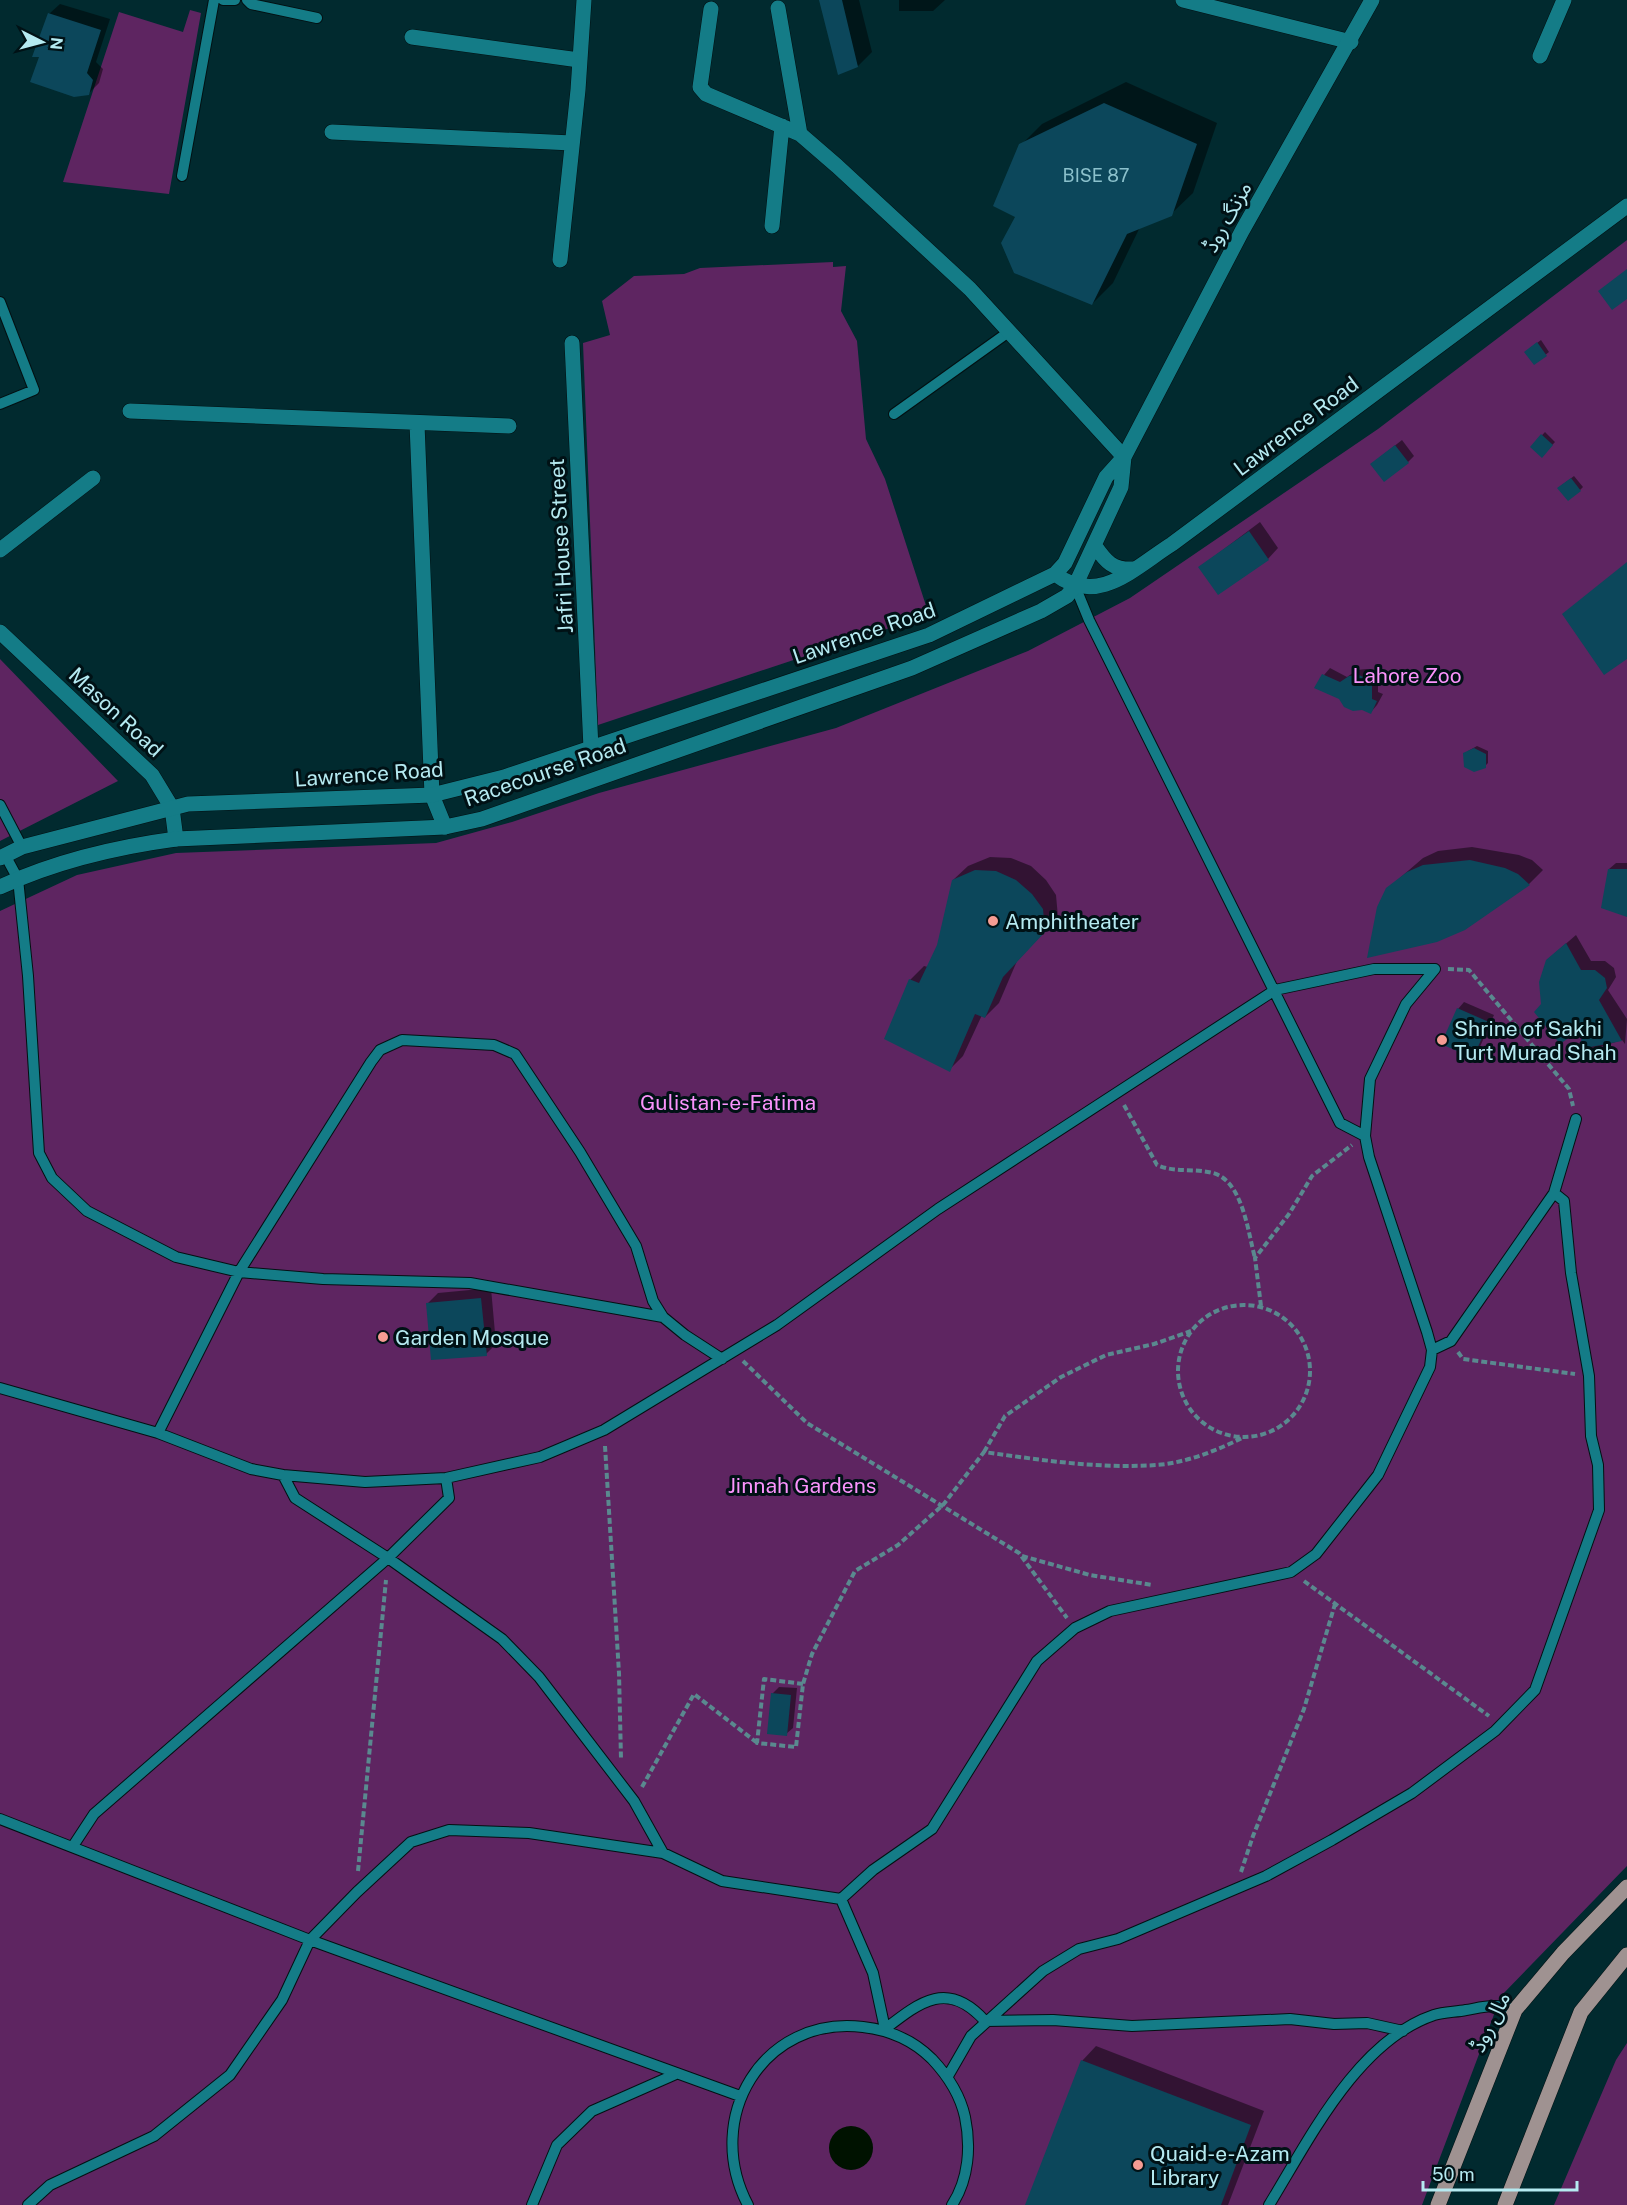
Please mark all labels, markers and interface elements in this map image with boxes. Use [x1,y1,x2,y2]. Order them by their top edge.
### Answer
north arrow [12,12,72,72]
text: N [46,36,67,51]
house number: BISE 87 [1063,165,1129,186]
street label: مزنگ روڈ [1197,177,1257,257]
street label: Lawrence Road [1229,371,1363,481]
street label: Jafri House Street [544,458,578,634]
street label: Lawrence Road [789,597,939,669]
street label: Mason Road [64,662,168,762]
park label: Lahore Zoo [1352,663,1462,688]
street label: Racecourse Road [461,733,629,811]
street label: Lawrence Road [294,756,444,792]
place label: Amphitheater [1005,909,1139,934]
marker: Amphitheater [986,914,1000,928]
place label: Shrine of Sakhi Turt Murad Shah [1454,1016,1617,1065]
marker: Shrine of Sakhi Turt Murad Shah [1435,1033,1449,1047]
park label: Gulistan-e-Fatima [640,1090,816,1115]
place label: Garden Mosque [395,1325,549,1350]
marker: Garden Mosque [376,1330,390,1344]
park label: Jinnah Gardens [728,1473,876,1498]
street label: مال روڈ [1465,1988,1515,2056]
place label: Quaid-e-Azam Library [1150,2141,1290,2190]
scale bar [1423,2154,1578,2192]
marker: Quaid-e-Azam Library [1131,2158,1145,2172]
text: 50 m [1432,2164,1475,2185]

